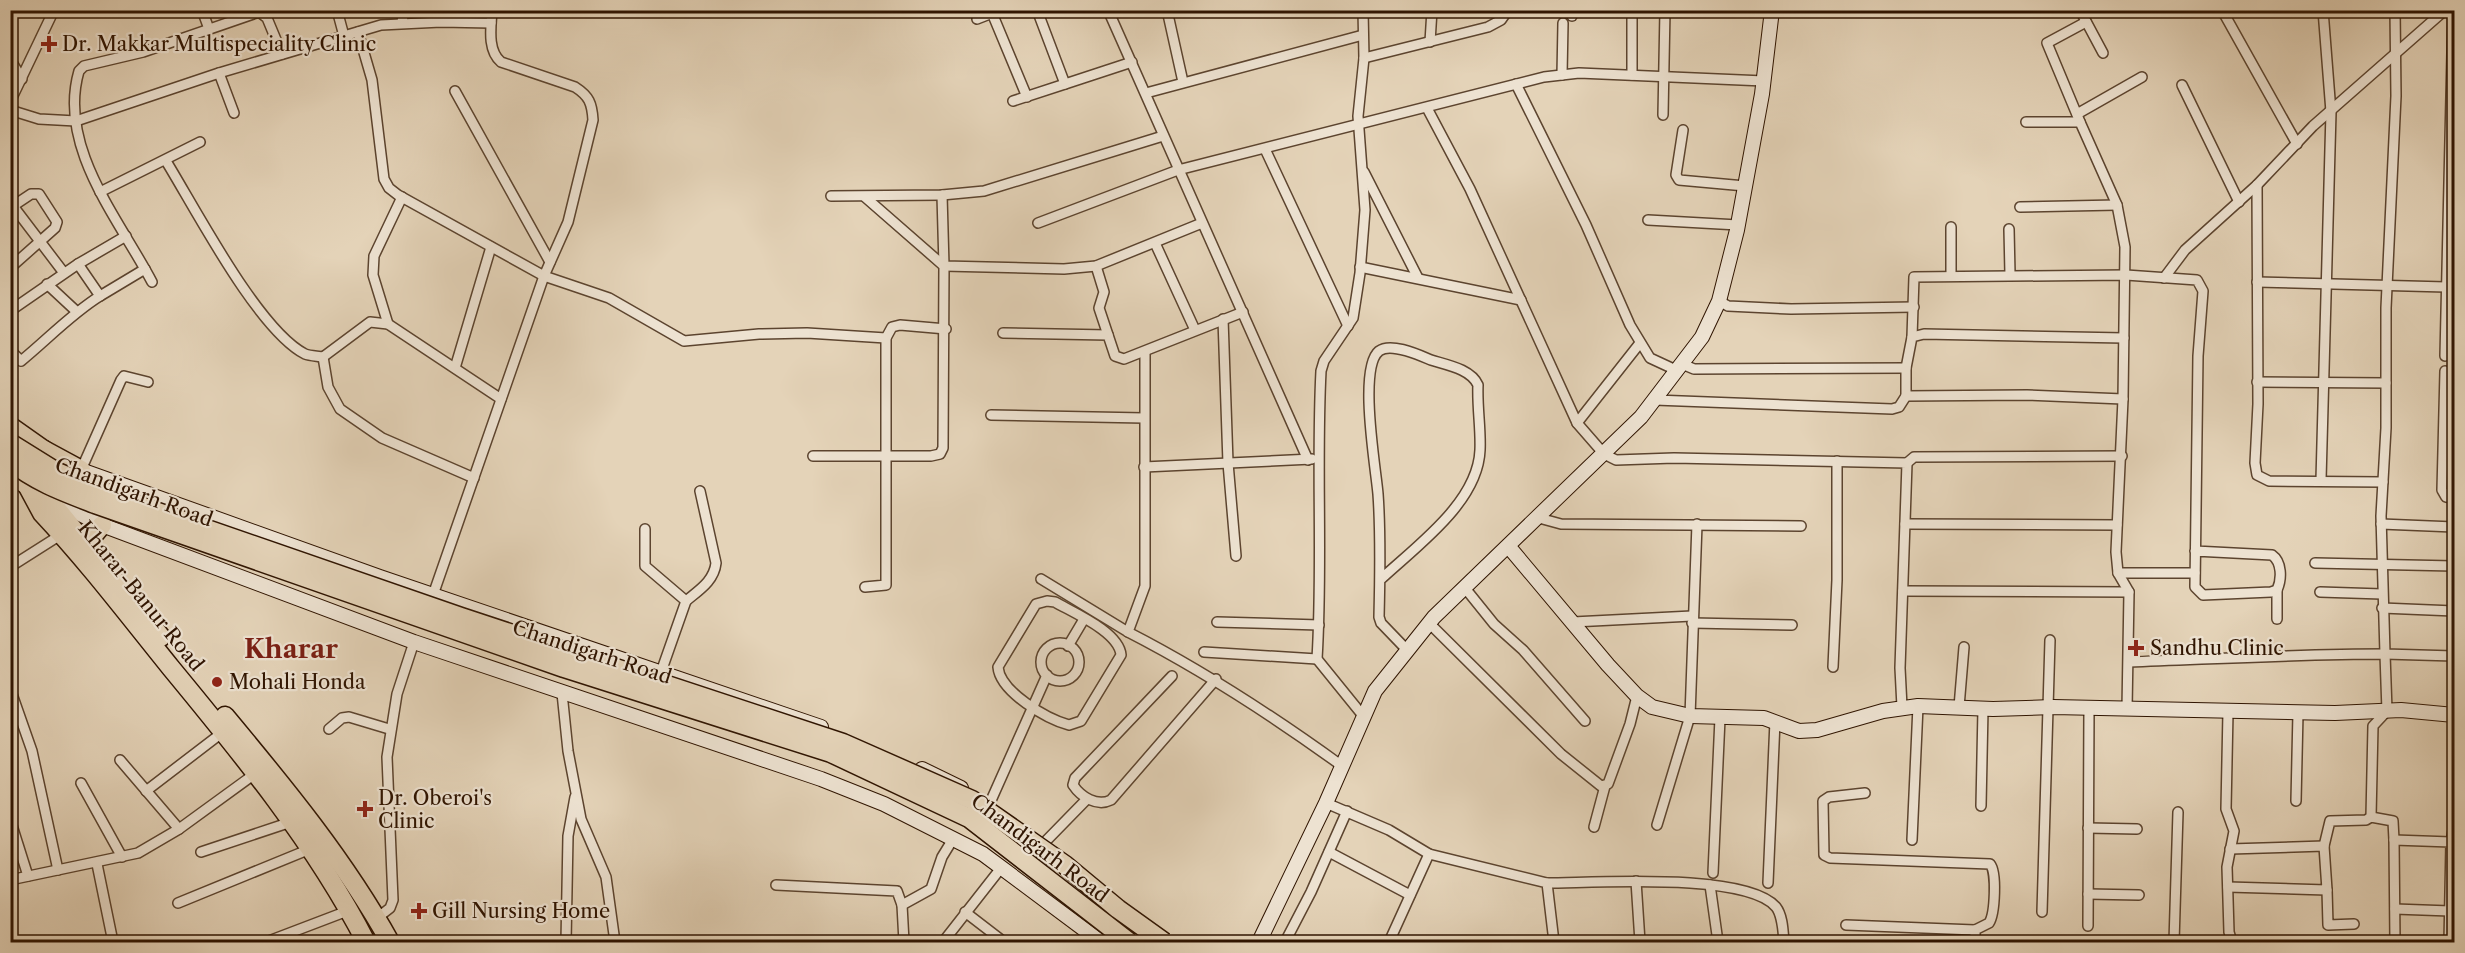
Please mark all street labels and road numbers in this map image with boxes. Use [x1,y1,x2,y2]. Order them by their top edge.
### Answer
street label: Chandigarh Road [52,452,216,532]
street label: Kharar-Banur Road [73,516,209,676]
street label: Chandigarh Road [509,615,675,689]
street label: Chandigarh Road [966,788,1114,908]

